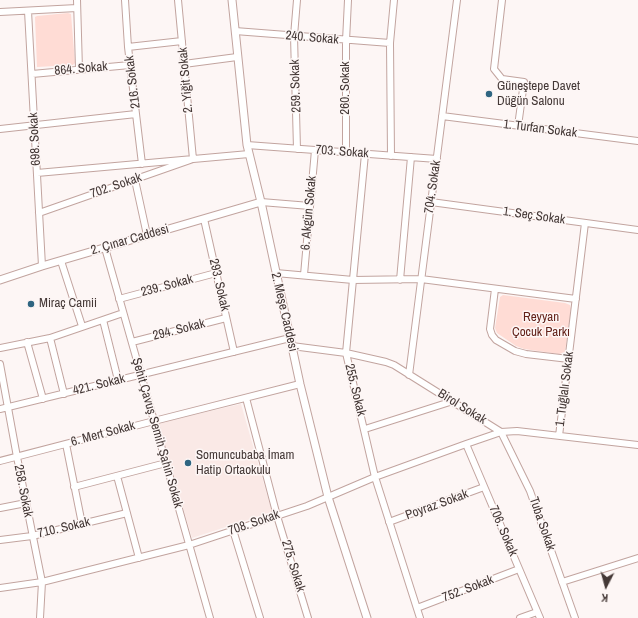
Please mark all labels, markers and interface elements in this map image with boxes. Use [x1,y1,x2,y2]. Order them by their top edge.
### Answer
street label: 240. Sokak [285,28,339,48]
street label: 2. Yiğit Sokak [175,46,197,114]
street label: 216. Sokak [122,55,144,109]
street label: 864. Sokak [54,59,108,79]
street label: 259. Sokak [287,59,305,113]
street label: 260. Sokak [338,61,354,115]
place label: Güneştepe Davet Düğün Salonu [497,79,580,110]
marker: Güneştepe Davet Düğün Salonu [484,89,494,99]
street label: 698. Sokak [26,112,44,166]
street label: 1. Turfan Sokak [502,117,578,141]
street label: 703. Sokak [315,142,369,162]
street label: 704. Sokak [422,160,444,214]
street label: 702. Sokak [88,170,144,202]
street label: 6. Akgün Sokak [298,175,320,251]
street label: 1. Seç Sokak [502,204,566,228]
street label: 2. Çınar Caddesi [89,221,171,259]
street label: 293. Sokak [205,257,233,313]
street label: 2. Meşe Caddesi [267,271,301,353]
street label: 239. Sokak [139,272,195,300]
place label: Miraç Camii [39,296,97,312]
marker: Miraç Camii [26,299,36,309]
park label: Reyyan Çocuk Parkı [512,310,570,341]
street label: 294. Sokak [151,316,207,344]
street label: 1. Tuğlalı Sokak [553,351,577,427]
street label: Şehit Çavuş Semih Şahin Sokak [128,356,186,510]
street label: 255. Sokak [341,362,369,418]
street label: 421. Sokak [71,371,127,399]
street label: Birol Sokak [435,386,489,428]
street label: 6. Mert Sokak [69,418,137,450]
place label: Somuncubaba İmam Hatip Ortaokulu [196,448,294,479]
marker: Somuncubaba İmam Hatip Ortaokulu [183,458,193,468]
street label: 258. Sokak [10,463,36,519]
street label: Poyraz Sokak [403,486,471,524]
street label: Tuba Sokak [526,495,558,553]
street label: 706. Sokak [485,503,521,559]
street label: 708. Sokak [226,507,282,539]
street label: 710. Sokak [36,514,92,542]
street label: 275. Sokak [278,538,308,594]
north arrow [586,566,626,606]
street label: 752. Sokak [440,572,496,606]
text: K [601,591,609,605]

